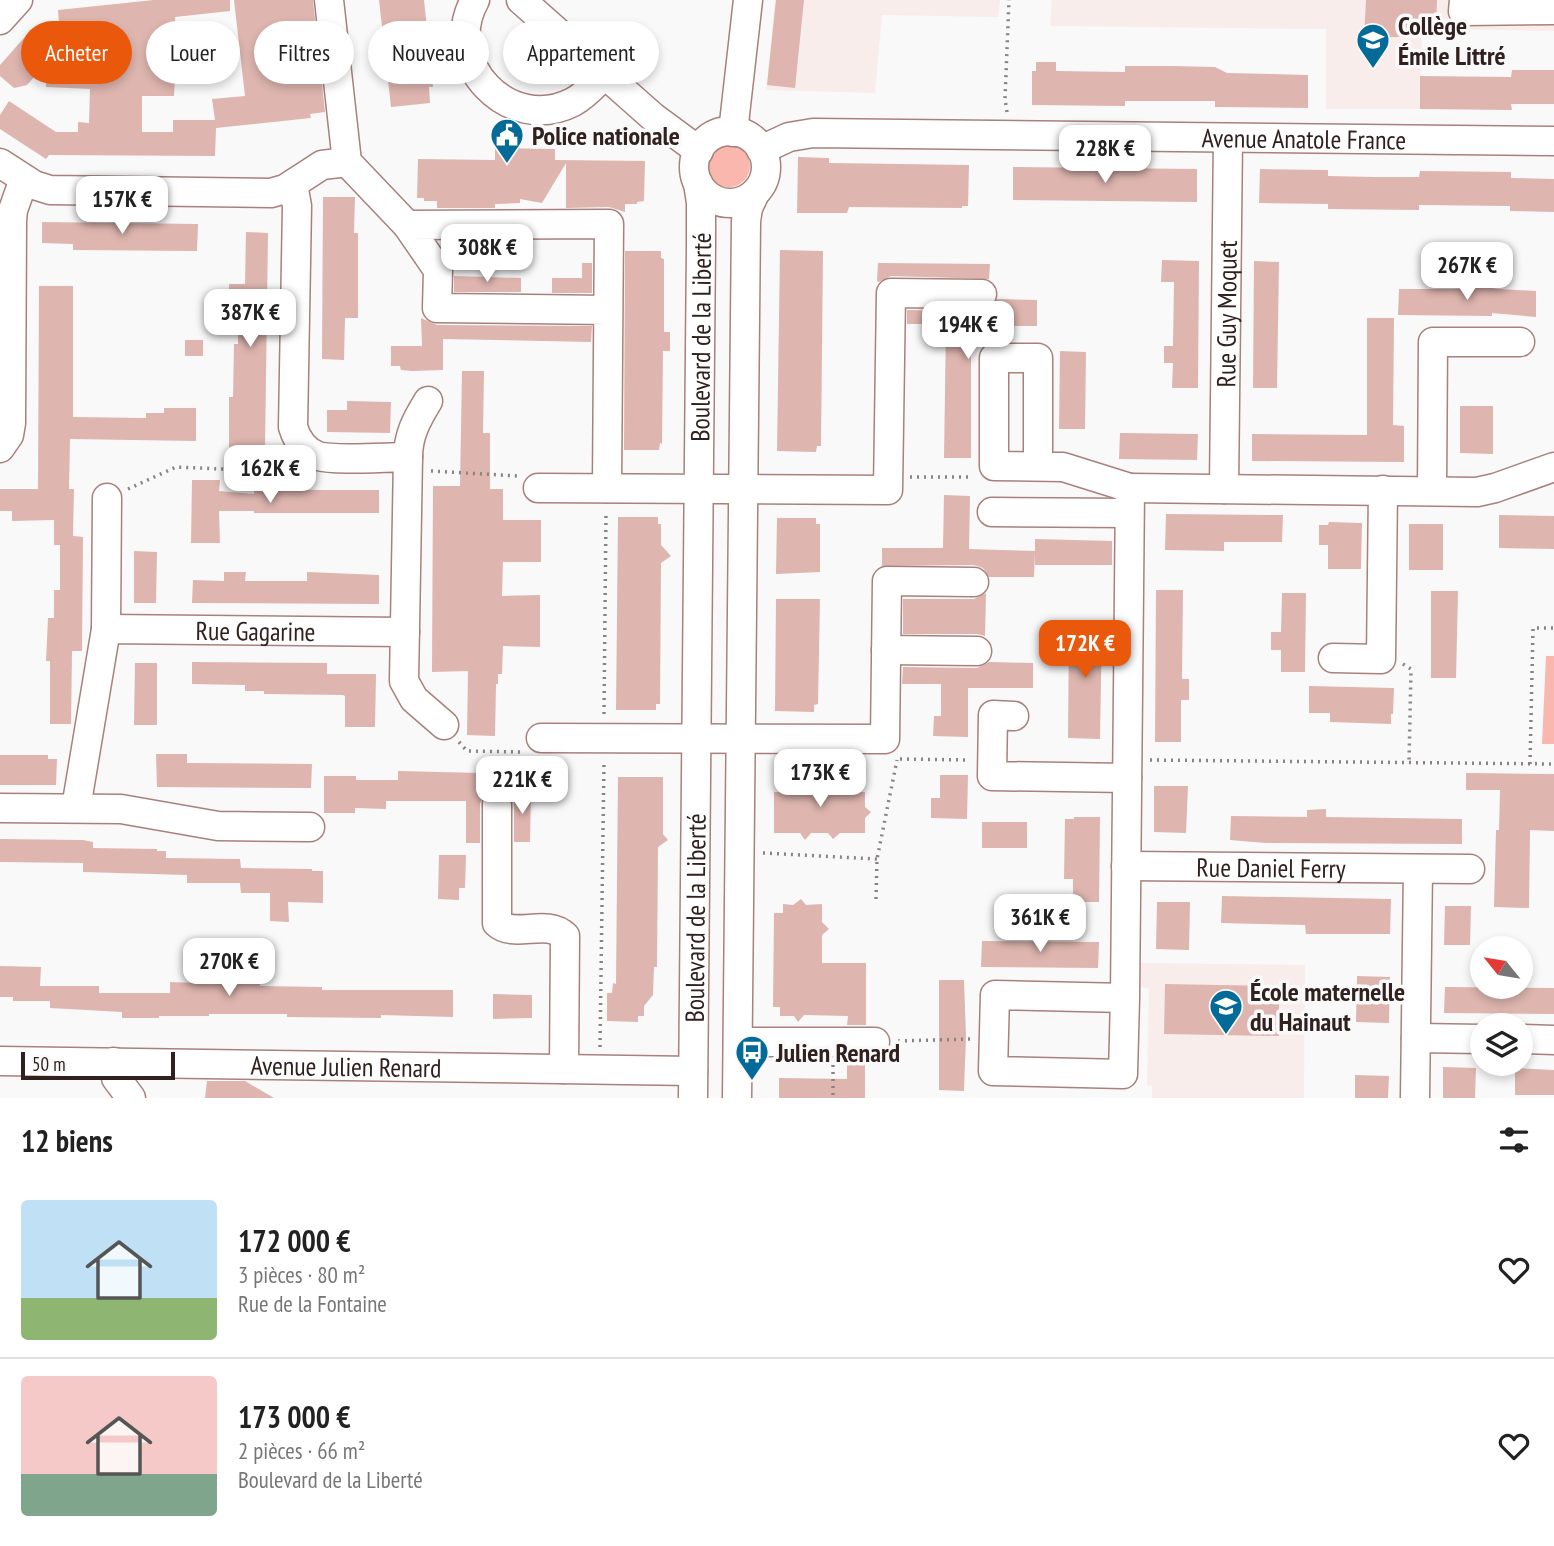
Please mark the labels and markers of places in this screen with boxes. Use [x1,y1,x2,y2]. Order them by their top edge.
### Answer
place label: Collège Émile Littré [1398,9,1506,72]
school or university icon: Collège Émile Littré [1354,21,1392,70]
public building icon: Police nationale [488,116,526,165]
place label: Police nationale [532,119,680,152]
pin: 228K € [1048,125,1162,185]
pin: 157K € [65,176,179,236]
pin: 308K € [430,224,544,284]
pin: 267K € [1410,243,1524,302]
pin: 387K € [193,290,307,349]
pin: 194K € [911,302,1025,361]
pin: 162K € [213,446,327,505]
pin: 172K € [1028,620,1142,680]
pin: 173K € [763,750,877,809]
pin: 221K € [465,756,579,816]
pin: 361K € [983,894,1097,954]
pin: 270K € [172,939,286,998]
place label: École maternelle du Hainaut [1250,975,1405,1038]
school or university icon: École maternelle du Hainaut [1207,987,1245,1036]
bus stop icon: Julien Renard [733,1033,771,1082]
place label: Julien Renard [775,1036,900,1069]

